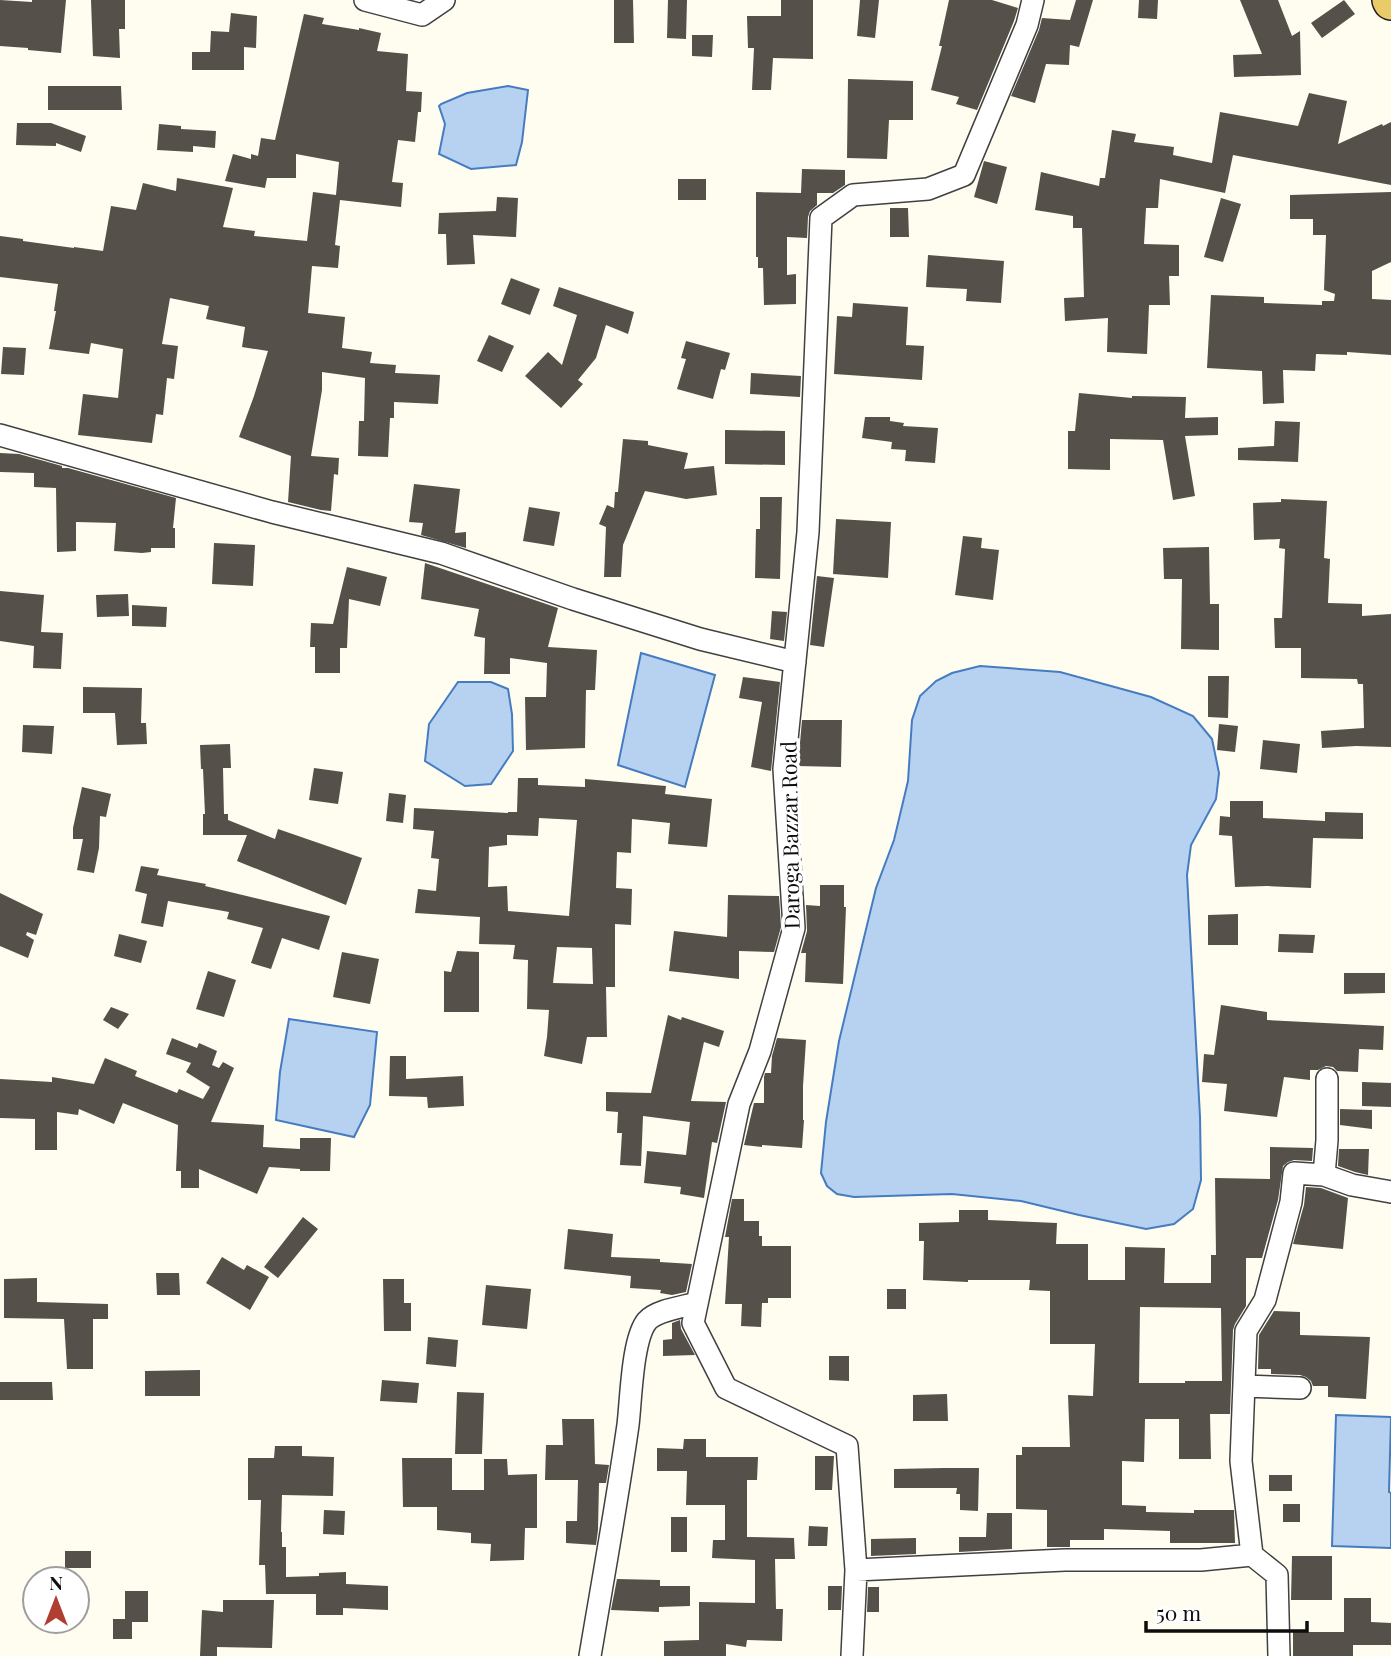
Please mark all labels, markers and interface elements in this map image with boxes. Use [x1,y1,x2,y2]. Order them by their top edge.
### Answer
street label: Daroga Bazzar Road [773,741,805,929]
north arrow [21,1565,91,1635]
text: N [49,1569,63,1595]
scale bar [1146,1590,1307,1634]
text: 50 m [1156,1598,1202,1626]

